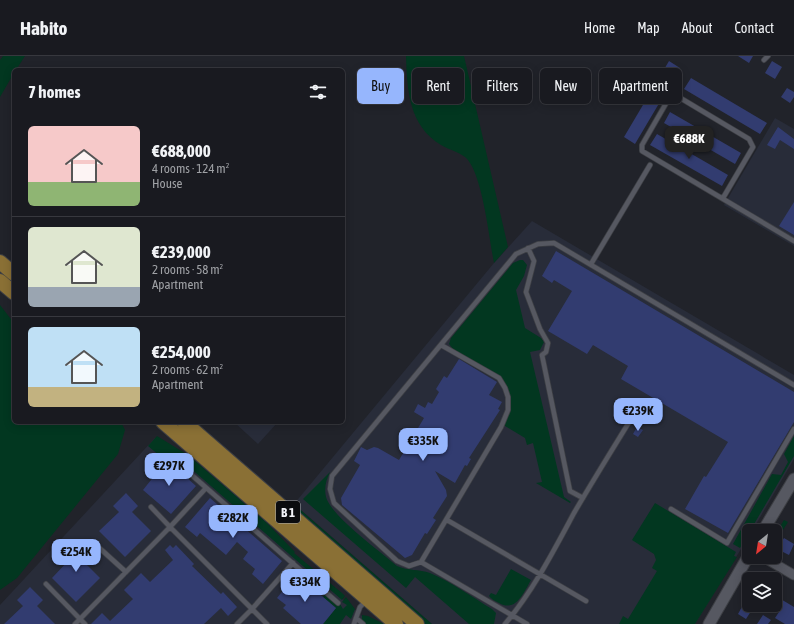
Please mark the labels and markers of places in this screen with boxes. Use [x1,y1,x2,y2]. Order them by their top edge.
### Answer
pin: €688K [661,126,717,160]
pin: €239K [610,398,666,432]
pin: €335K [395,428,451,462]
pin: €297K [141,453,197,487]
pin: €282K [205,505,261,539]
pin: €254K [48,539,104,573]
pin: €334K [277,569,333,603]

